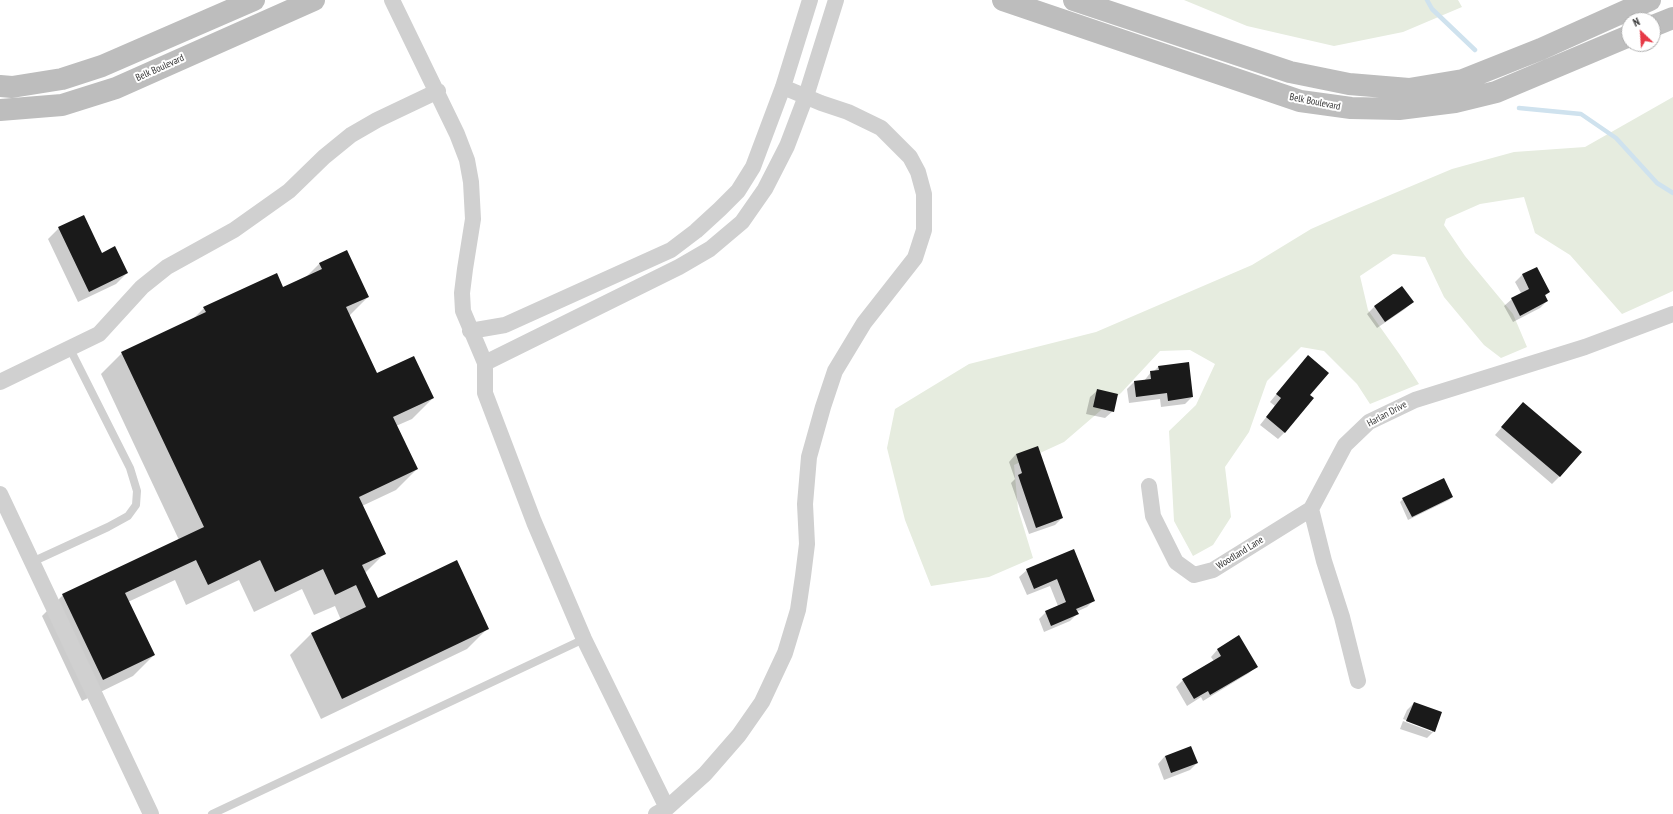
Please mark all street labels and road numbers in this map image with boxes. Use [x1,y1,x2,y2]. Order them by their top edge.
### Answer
street label: Belk Boulevard [134,52,186,84]
street label: Belk Boulevard [1288,91,1342,113]
street label: Harlan Drive [1365,399,1409,429]
street label: Woodland Lane [1214,534,1266,572]

